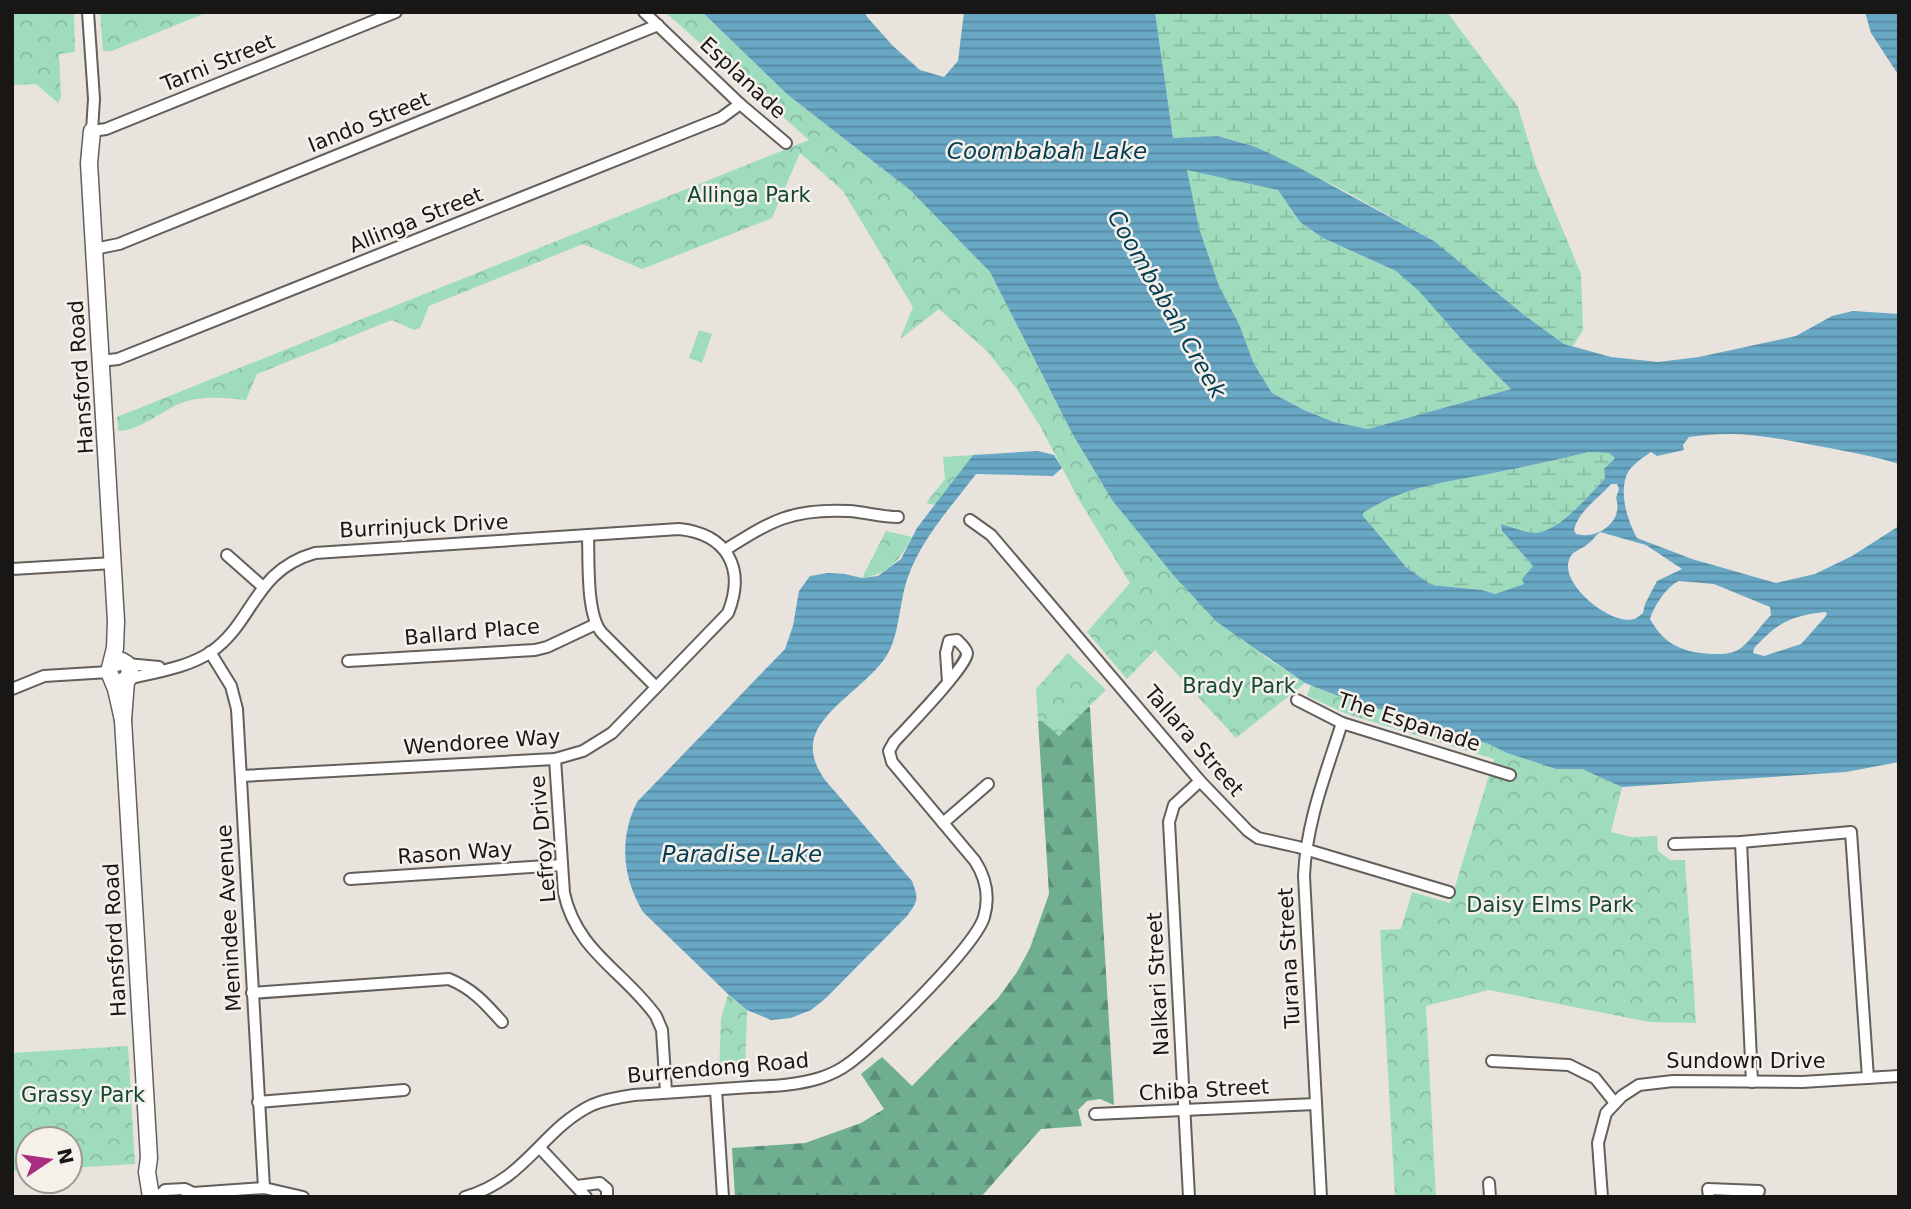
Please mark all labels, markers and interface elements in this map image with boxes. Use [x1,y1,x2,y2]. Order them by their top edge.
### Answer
street label: Tarni Street [157,29,278,97]
street label: Esplanade [695,32,791,124]
street label: Iando Street [305,87,433,157]
water label: Coombabah Lake [947,138,1147,164]
street label: Allinga Street [346,182,486,258]
park label: Allinga Park [687,183,812,207]
water label: Coombabah Creek [1102,205,1232,404]
street label: Hansford Road [64,299,98,455]
street label: Burrinjuck Drive [339,510,509,542]
street label: Ballard Place [403,614,541,650]
park label: Brady Park [1182,674,1297,698]
street label: Tallara Street [1139,680,1249,801]
street label: The Espanade [1334,687,1483,756]
street label: Wendoree Way [403,725,561,759]
street label: Lefroy Drive [525,774,561,904]
street label: Menindee Avenue [212,824,246,1012]
street label: Rason Way [397,837,513,869]
water label: Paradise Lake [662,841,822,867]
street label: Hansford Road [99,862,131,1018]
street label: Turana Street [1273,887,1305,1030]
park label: Daisy Elms Park [1466,893,1635,917]
street label: Nalkari Street [1142,911,1174,1057]
street label: Burrendong Road [626,1048,810,1088]
street label: Sundown Drive [1666,1049,1826,1073]
street label: Chiba Street [1138,1075,1270,1105]
park label: Grassy Park [21,1083,146,1107]
north arrow [14,1125,84,1195]
text: N [53,1146,78,1166]

